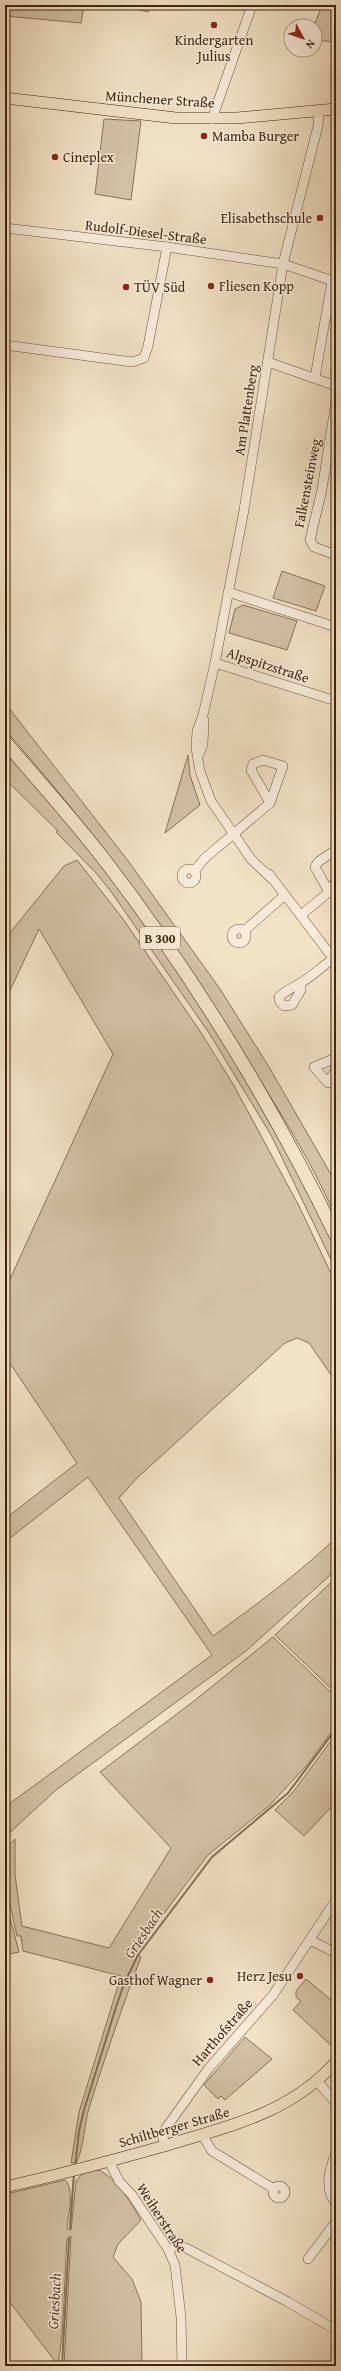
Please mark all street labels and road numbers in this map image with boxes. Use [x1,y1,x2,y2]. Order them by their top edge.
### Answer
street label: Münchener Straße [105,85,216,113]
street label: Rudolf-Diesel-Straße [84,215,208,249]
street label: Am Plattenberg [229,363,263,457]
street label: Falkensteinweg [289,437,325,529]
street label: Alpspitzstraße [224,642,312,688]
road number: B 300 [140,927,180,949]
street label: Harthofstraße [187,1994,257,2070]
street label: Schiltberger Straße [116,2102,232,2152]
street label: Weiherstraße [132,2179,192,2257]

